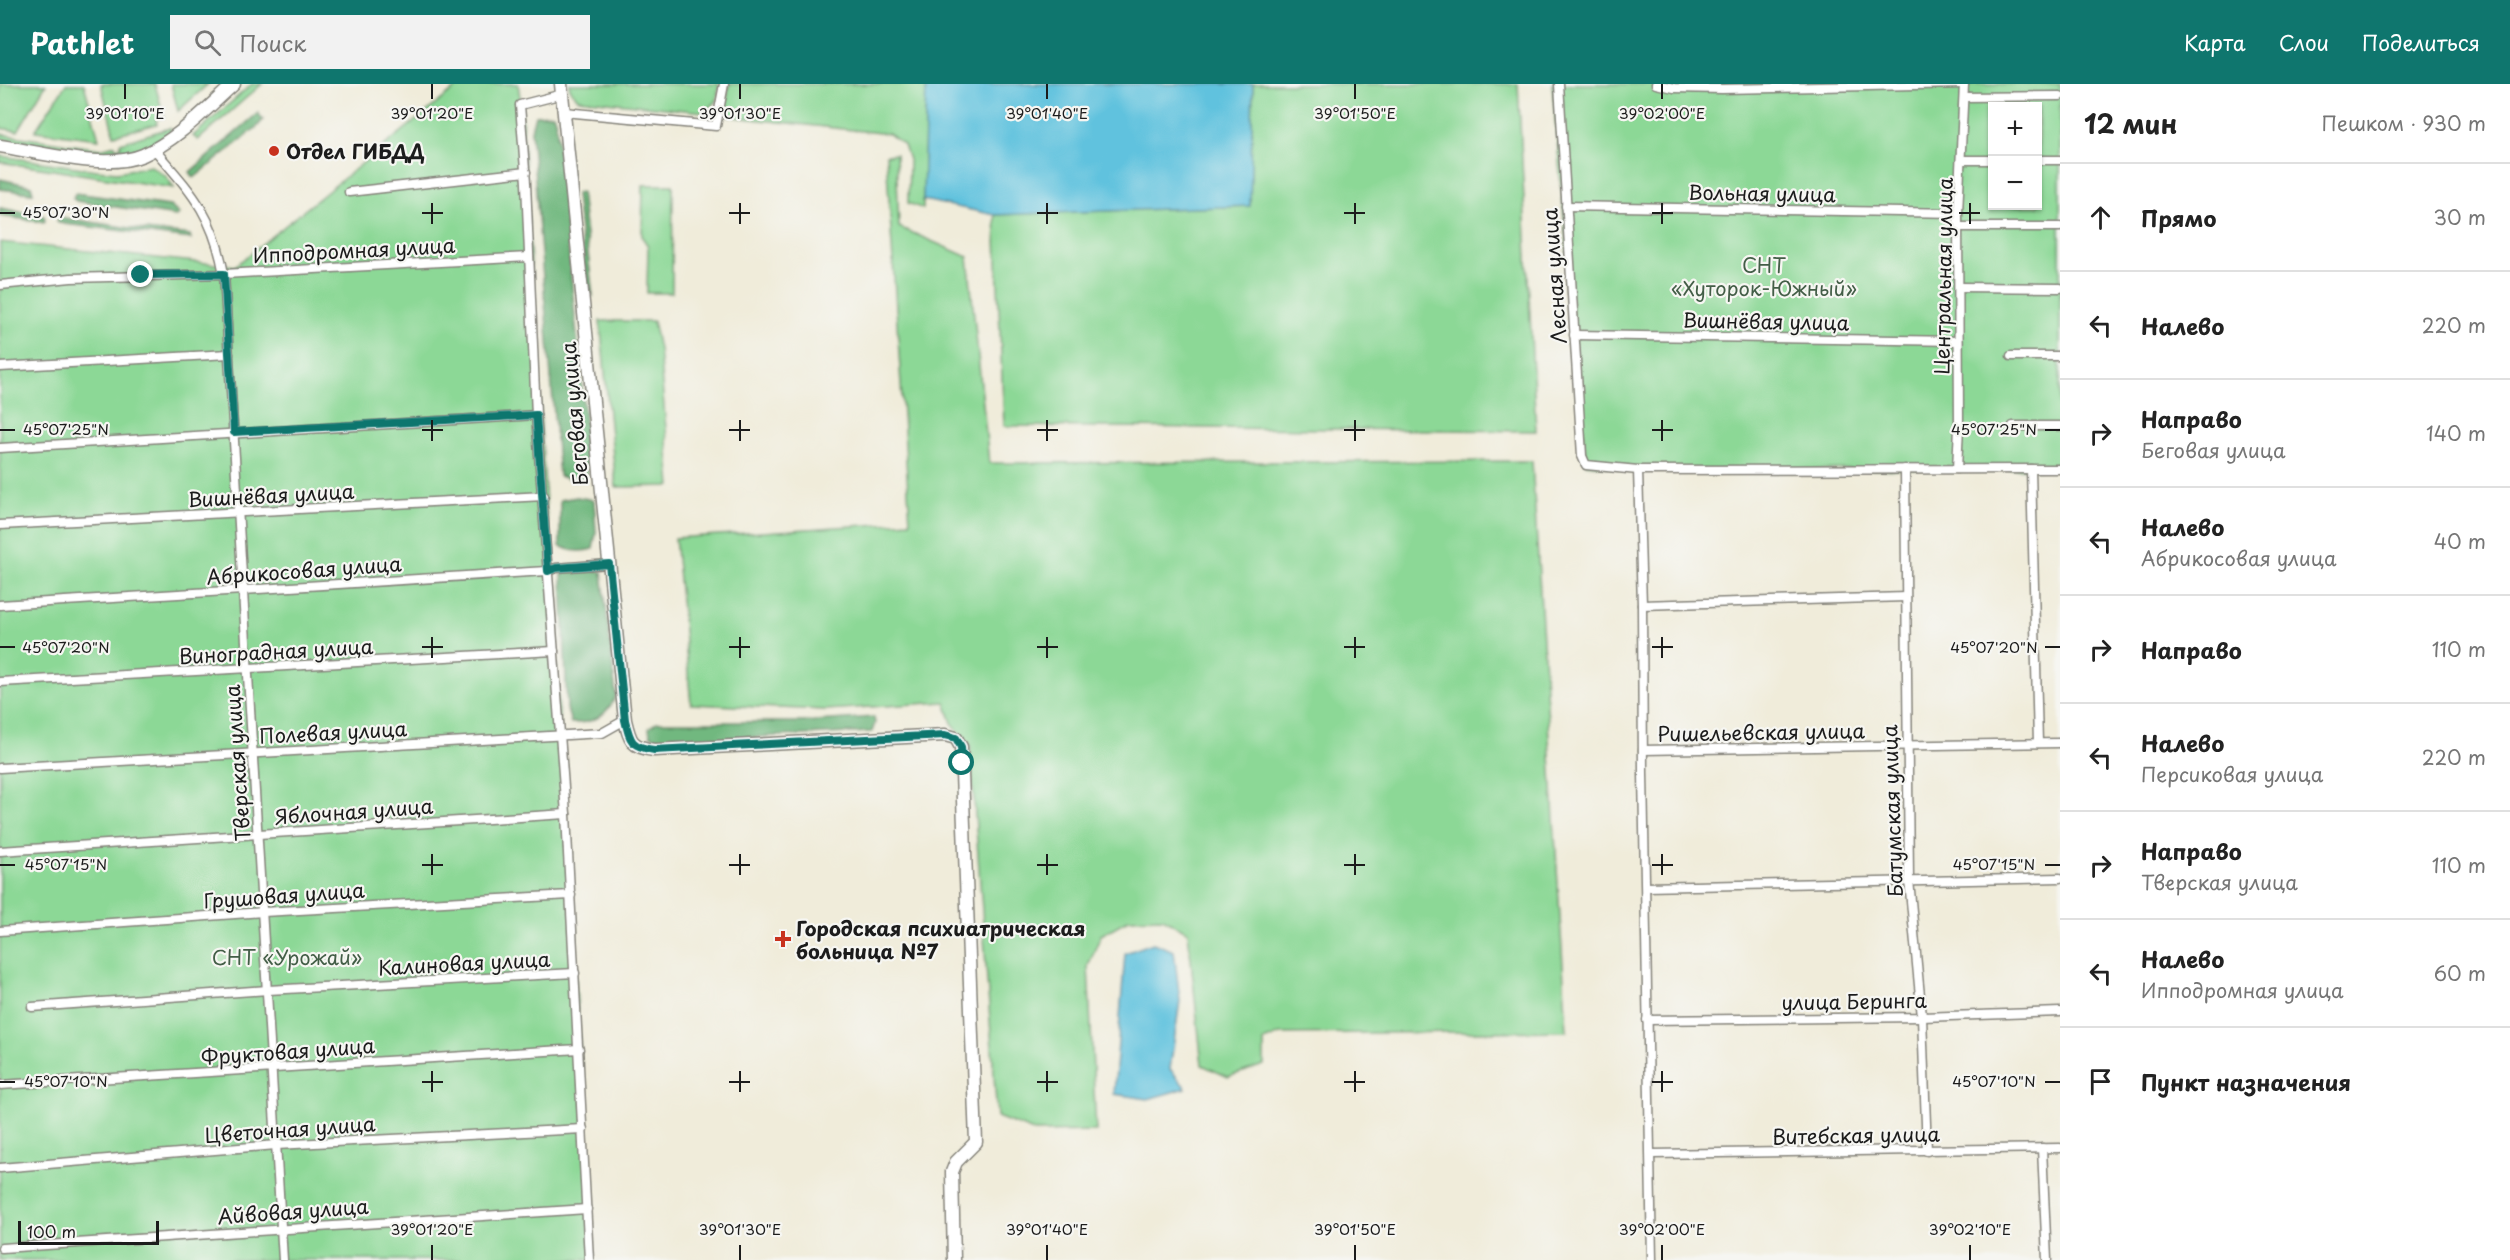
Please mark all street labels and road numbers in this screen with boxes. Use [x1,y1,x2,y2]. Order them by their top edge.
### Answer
street label: Вольная улица [1688,177,1836,209]
street label: Центральная улица [1926,177,1960,375]
street label: Лесная улица [1534,207,1574,345]
street label: Ипподромная улица [252,230,456,270]
street label: Вишнёвая улица [1683,305,1850,337]
street label: Беговая улица [553,340,595,487]
street label: Вишнёвая улица [187,476,355,514]
street label: Абрикосовая улица [205,548,403,592]
street label: Виноградная улица [178,631,374,671]
street label: Тверская улица [217,683,257,842]
street label: Полевая улица [258,713,408,751]
street label: Ришельевская улица [1657,715,1866,749]
street label: Батумская улица [1874,724,1910,898]
street label: Яблочная улица [274,790,435,831]
street label: Грушовая улица [202,874,366,916]
street label: Калиновая улица [377,943,551,982]
street label: улица Беринга [1781,985,1928,1017]
street label: Фруктовая улица [200,1030,376,1072]
street label: Цветочная улица [204,1108,377,1150]
street label: Витебская улица [1772,1119,1941,1151]
street label: Айвовая улица [216,1191,370,1231]

